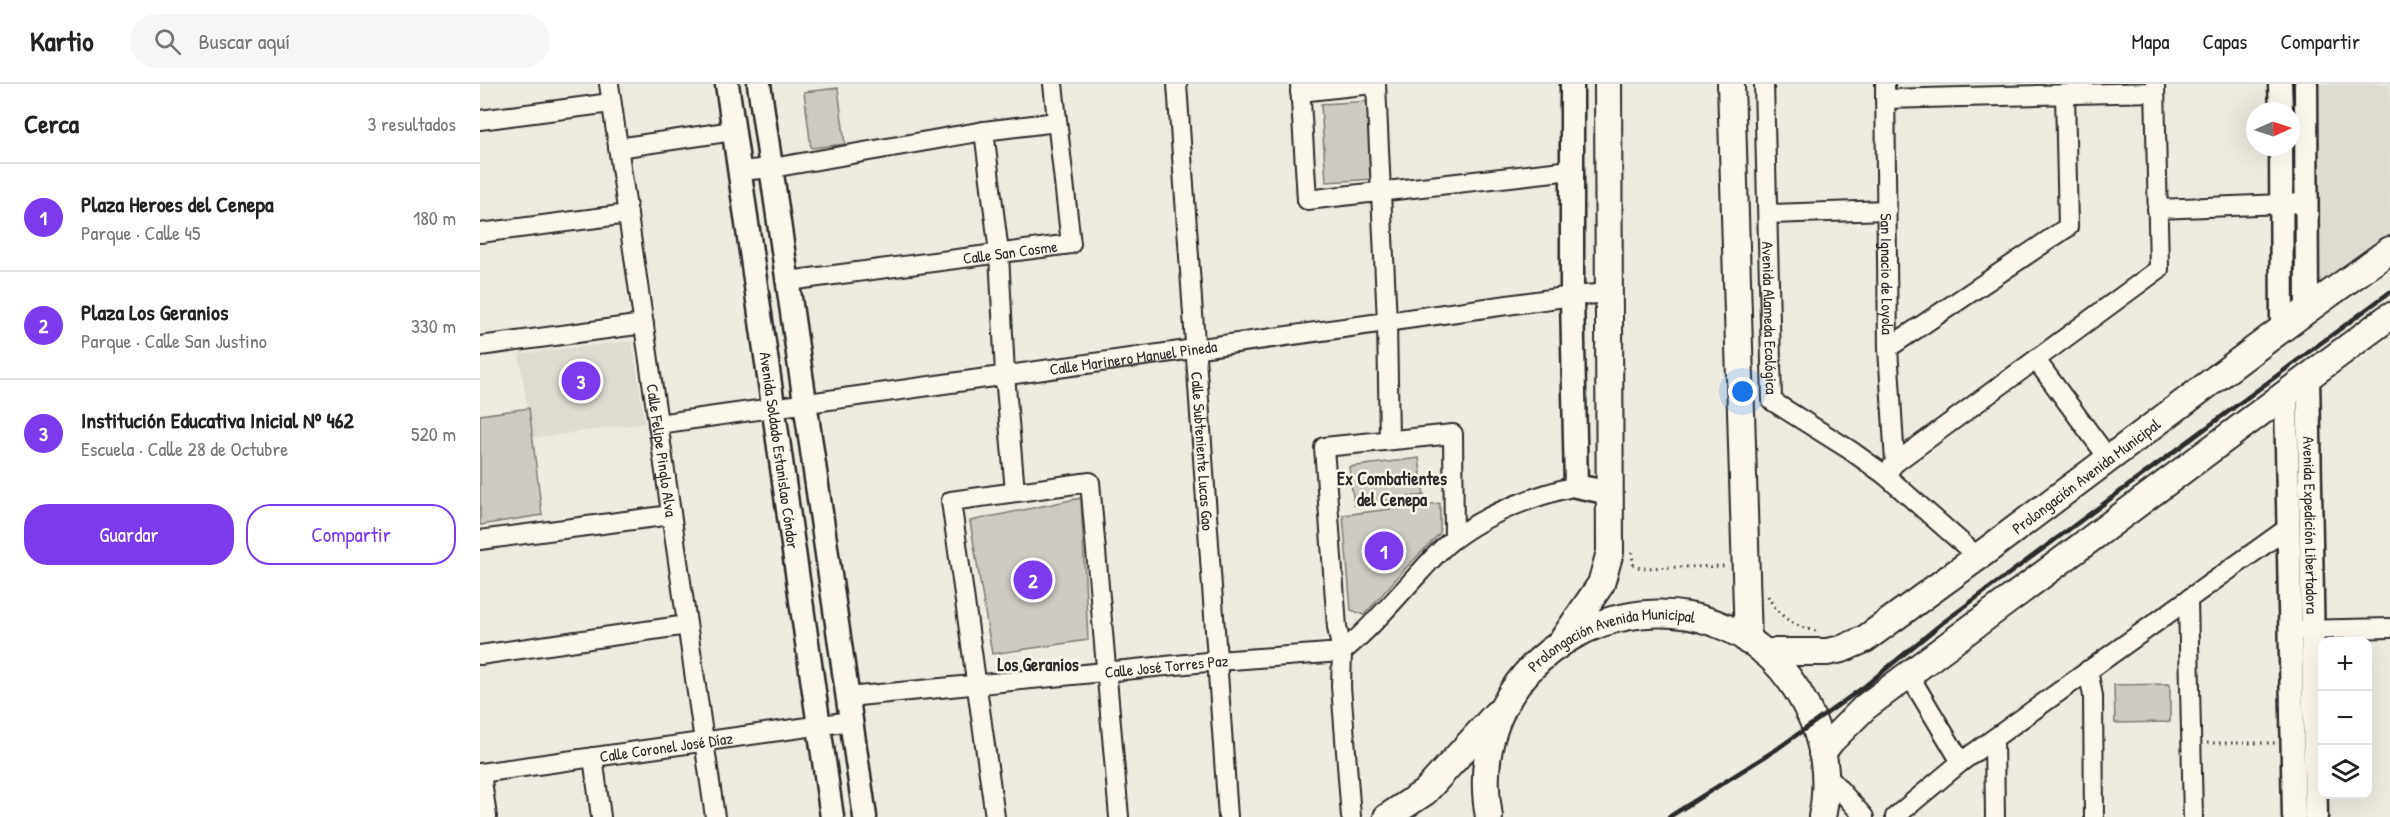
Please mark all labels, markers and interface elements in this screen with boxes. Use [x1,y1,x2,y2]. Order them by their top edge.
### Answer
search box [130,14,550,68]
text: Kartio [30,22,94,60]
icon: search [151,25,184,58]
text: Buscar aquí [199,26,290,56]
text: Mapa [2131,27,2169,56]
text: Capas [2202,27,2247,56]
text: Compartir [2280,27,2360,56]
north arrow [2246,102,2300,156]
text: Cerca [24,106,79,141]
text: 3 resultados [367,110,456,137]
text: Plaza Heroes del Cenepa [81,189,274,219]
text: 1 [40,204,47,231]
text: 180 m [413,204,456,231]
street label: San Ignacio de Loyola [1875,213,1899,335]
text: Parque · Calle 45 [81,219,201,246]
street label: Calle San Cosme [961,235,1059,269]
street label: Avenida Alameda Ecológica [1757,241,1783,395]
text: Plaza Los Geranios [81,297,228,327]
text: 2 [39,312,48,339]
text: 330 m [411,312,456,339]
text: Parque · Calle San Justino [81,327,267,354]
street label: Calle Marinero Manuel Pineda [1048,335,1218,380]
street label: Avenida Soldado Estanislao Cóndor [754,350,804,550]
pin: 3 [562,358,600,404]
street label: Calle Subteniente Lucas Gao [1186,371,1219,532]
your location [1728,377,1757,406]
street label: Calle Felipe Pinglo Alva [641,382,682,518]
text: Institución Educativa Inicial Nº 462 [81,405,354,435]
street label: Prolongación Avenida Municipal [2007,413,2165,539]
text: 3 [39,420,48,447]
text: 520 m [411,420,456,447]
text: Escuela · Calle 28 de Octubre [81,435,288,462]
street label: Avenida Expedición Libertadora [2298,436,2323,614]
district label: Ex Combatientes del Cenepa [1337,466,1447,513]
button: Guardar [24,504,234,565]
button: Compartir [246,504,456,565]
pin: 1 [1364,528,1404,574]
pin: 2 [1014,558,1052,602]
street label: Prolongación Avenida Municipal [1523,602,1698,677]
map controls [2318,637,2372,799]
button: + [2318,637,2372,691]
street label: Calle José Torres Paz [1104,649,1229,683]
district label: Los Geranios [997,652,1079,677]
button: − [2318,691,2372,745]
street label: Calle Coronel José Díaz [598,727,734,767]
button: layers [2318,745,2372,799]

